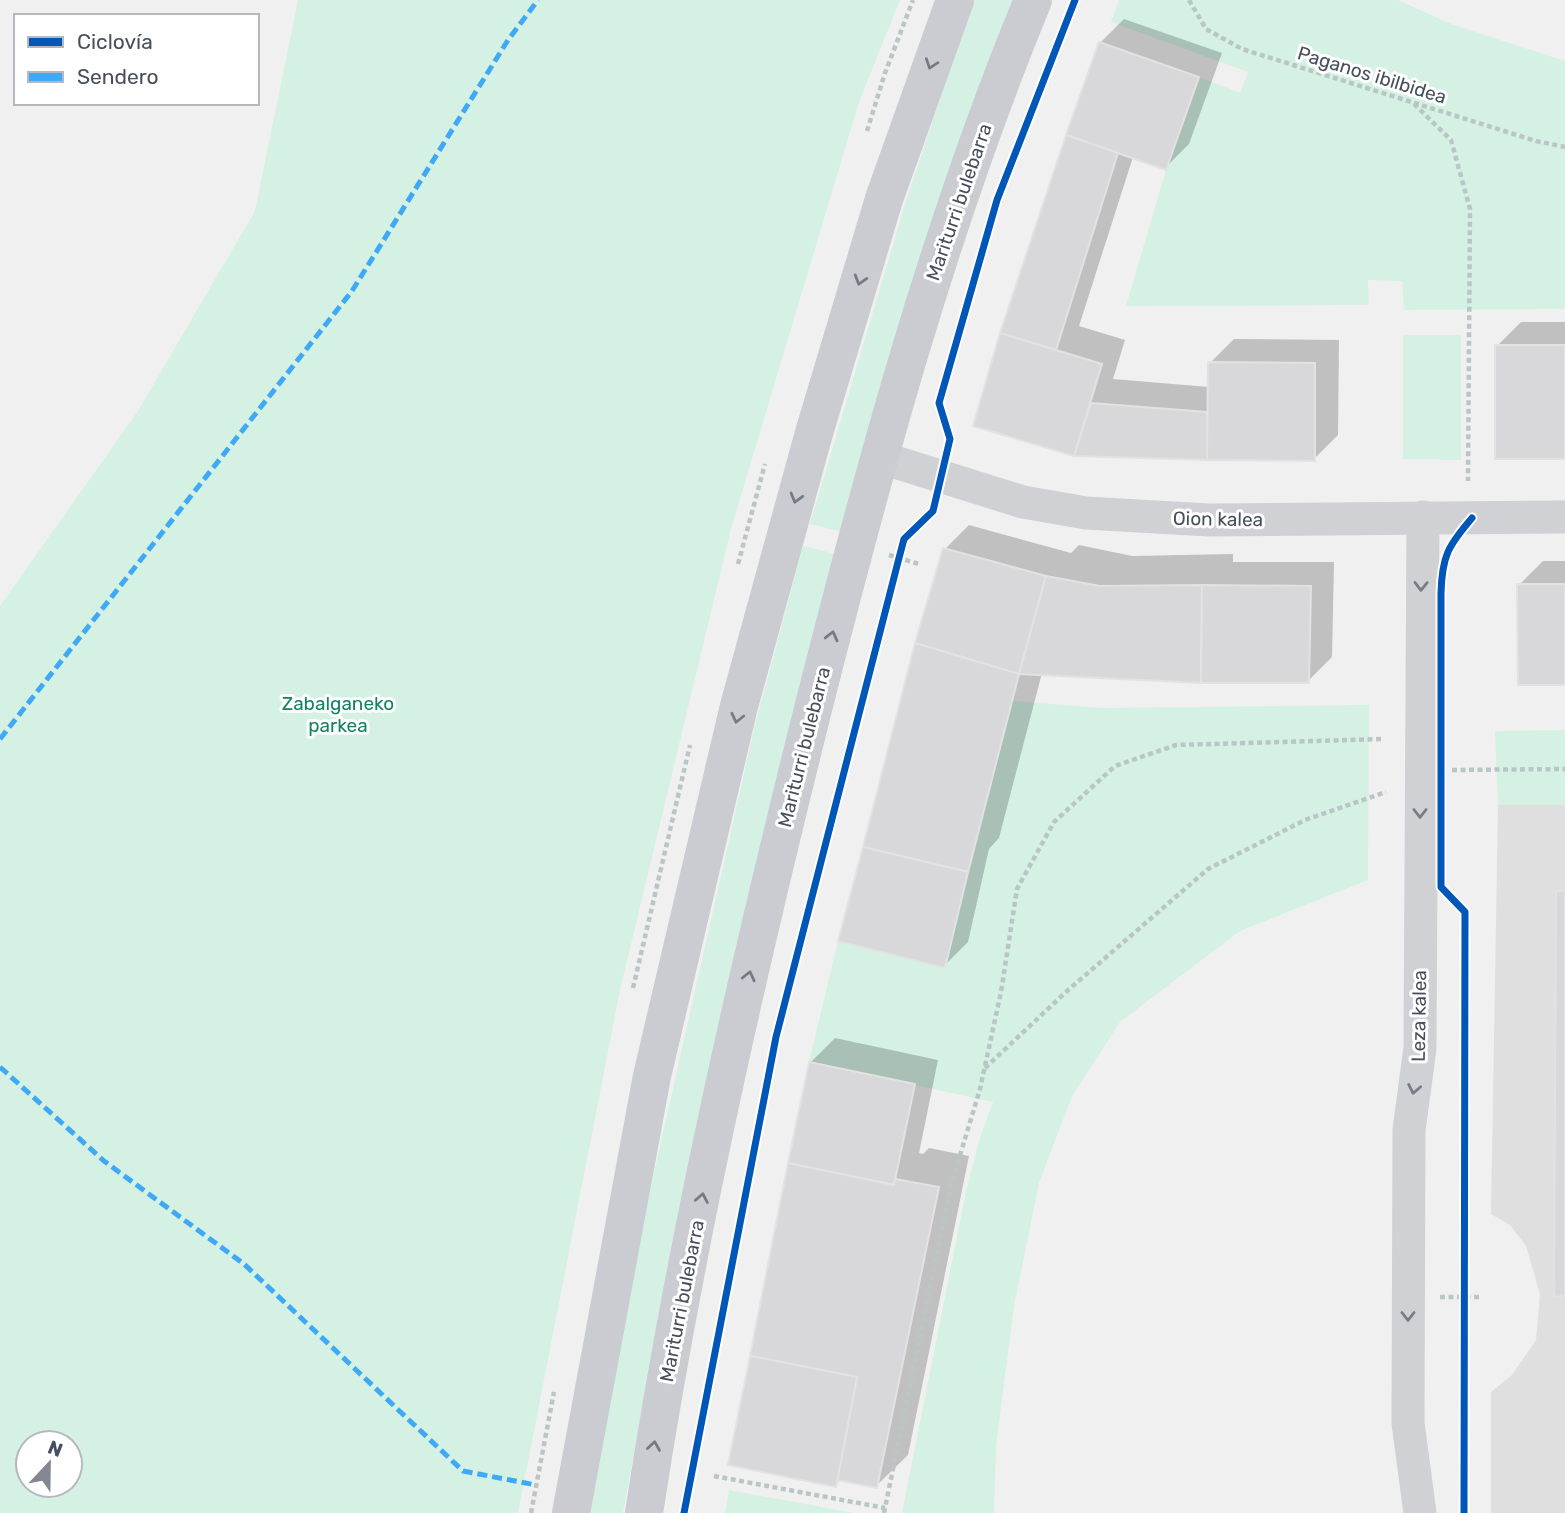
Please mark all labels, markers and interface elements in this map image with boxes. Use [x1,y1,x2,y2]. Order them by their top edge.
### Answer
legend [14,14,259,105]
text: Ciclovía [77,29,153,54]
street label: Paganos ibilbidea [1295,41,1449,109]
one-way arrow [925,57,939,69]
text: Sendero [77,64,159,89]
street label: Mariturri bulebarra [921,120,997,284]
one-way arrow [853,274,868,286]
one-way arrow [790,492,804,504]
street label: Oion kalea [1173,507,1263,531]
one-way arrow [1414,580,1429,591]
one-way arrow [824,630,838,642]
street label: Mariturri bulebarra [773,664,835,830]
park label: Zabalganeko parkea [282,692,394,737]
one-way arrow [730,712,745,724]
one-way arrow [1412,808,1428,819]
one-way arrow [741,970,756,982]
street label: Leza kalea [1407,970,1431,1062]
one-way arrow [1408,1083,1423,1095]
one-way arrow [694,1192,709,1204]
street label: Mariturri bulebarra [655,1218,709,1384]
one-way arrow [1400,1311,1416,1322]
north arrow [14,1429,84,1499]
text: N [45,1435,66,1462]
one-way arrow [646,1440,661,1451]

